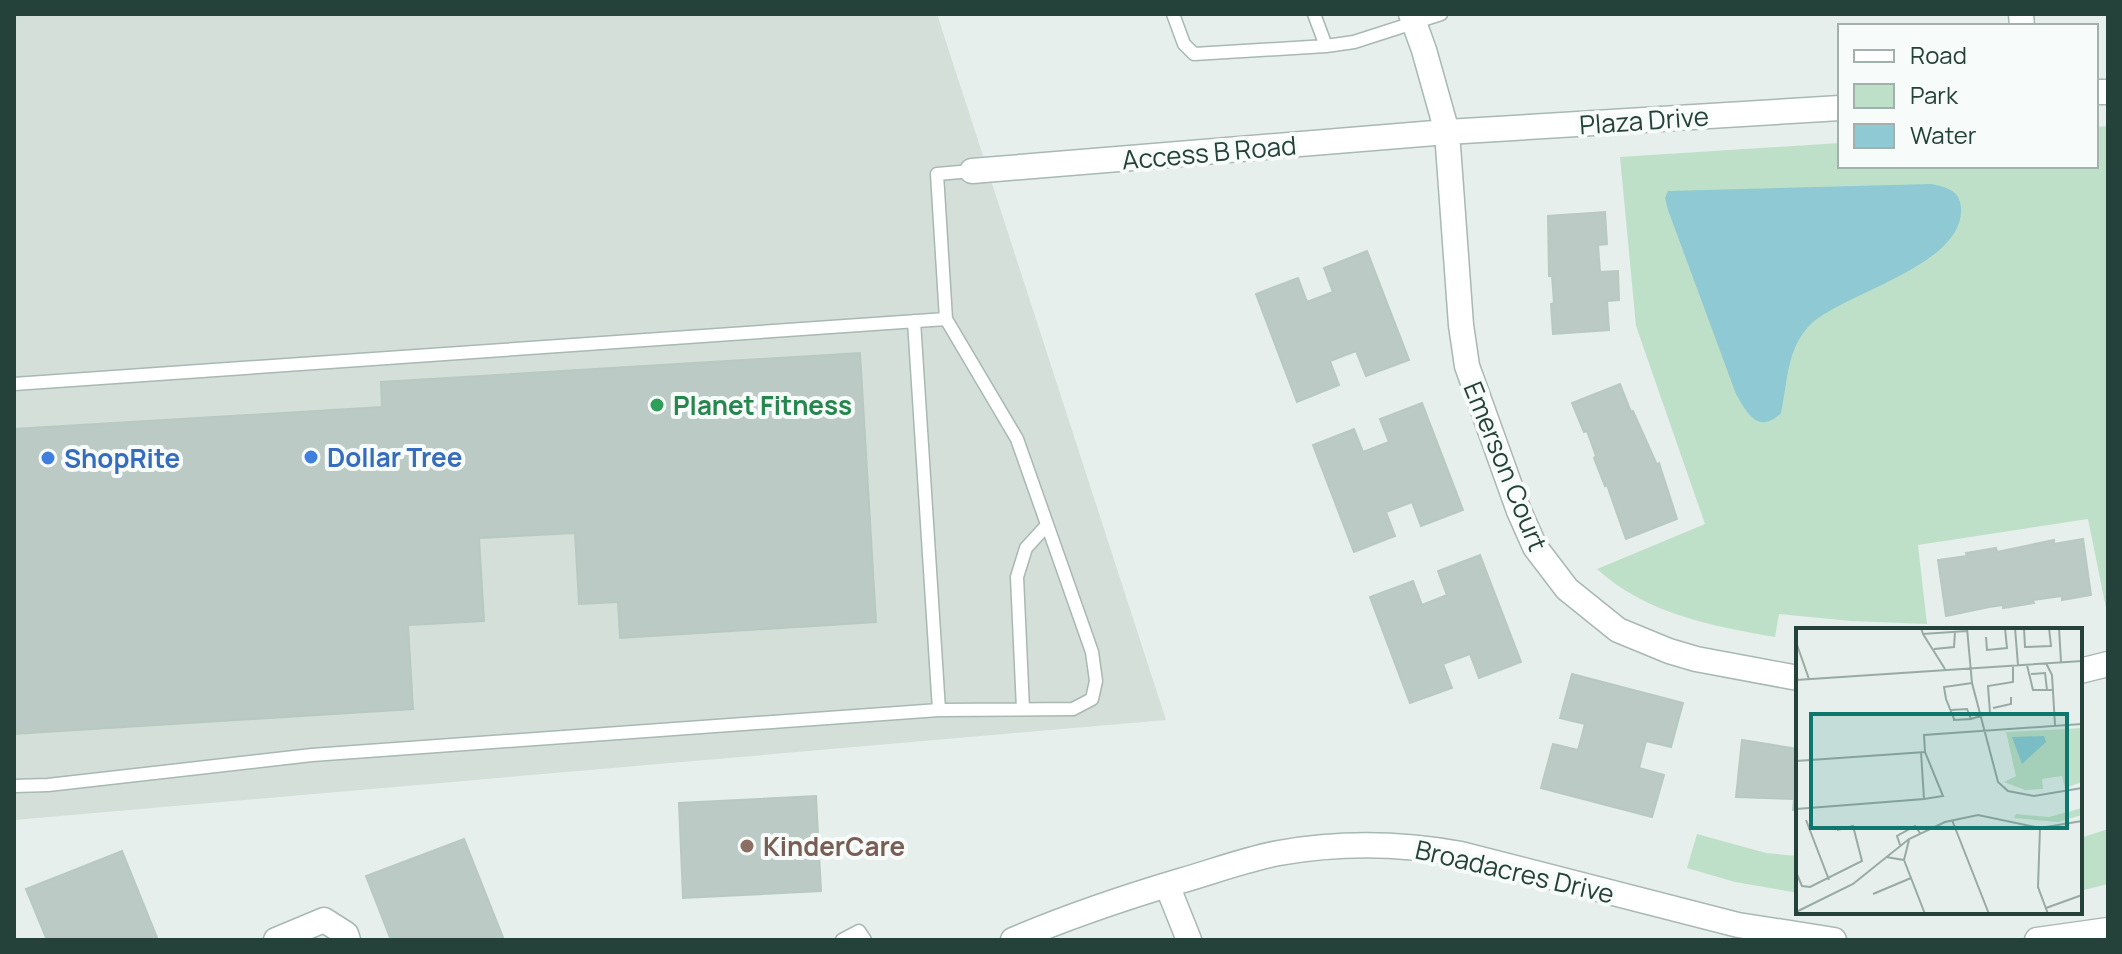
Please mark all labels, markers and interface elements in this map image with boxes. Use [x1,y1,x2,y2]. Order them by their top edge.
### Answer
legend [1838,24,2098,168]
text: Road [1910,38,1967,71]
text: Park [1910,78,1959,111]
street label: Plaza Drive [1578,98,1710,142]
text: Water [1910,118,1977,151]
street label: Access B Road [1120,126,1298,178]
street label: Emerson Court [1456,376,1556,556]
place label: Planet Fitness [673,387,852,423]
marker: Planet Fitness [648,396,666,414]
place label: Dollar Tree [327,439,462,475]
place label: ShopRite [64,440,180,476]
marker: Dollar Tree [302,448,320,466]
marker: ShopRite [39,449,57,467]
inset map [1796,628,2082,914]
place label: KinderCare [763,828,905,864]
street label: Broadacres Drive [1412,831,1618,911]
marker: KinderCare [738,837,756,855]

